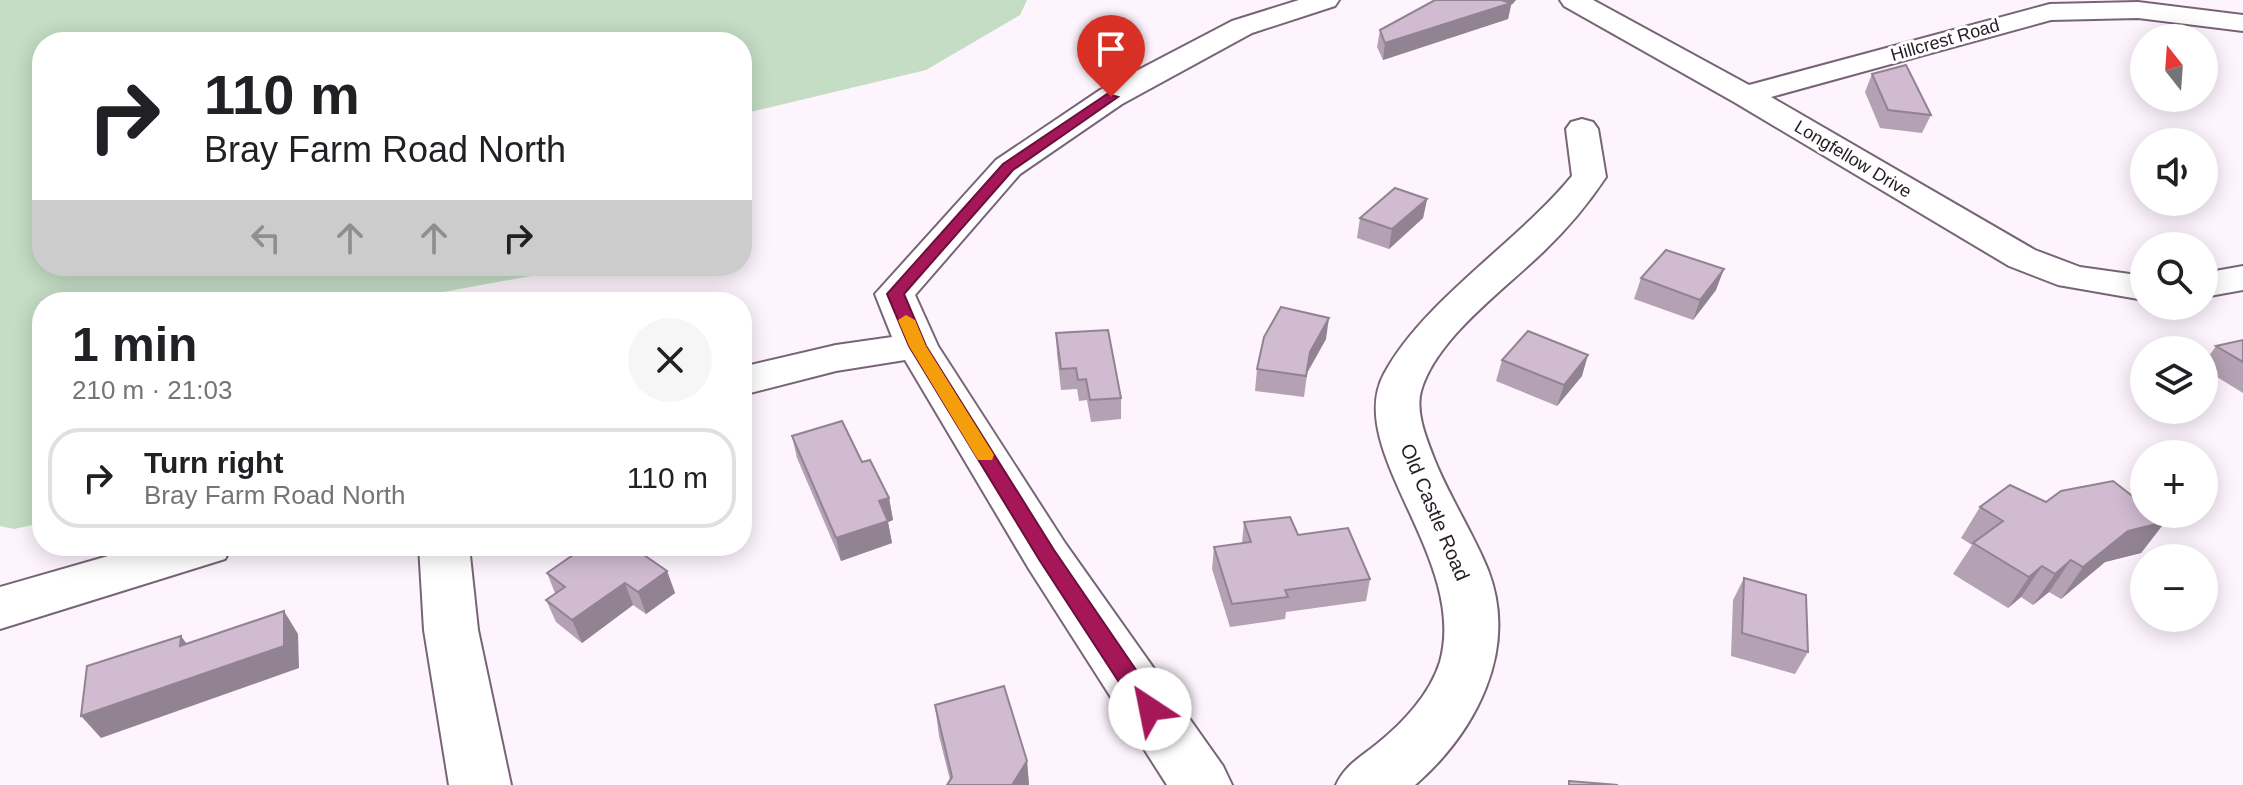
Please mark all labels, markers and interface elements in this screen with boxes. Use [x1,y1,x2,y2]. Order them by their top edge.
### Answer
pin [1077,15,1145,97]
street label: Hillcrest Road [1888,15,2002,65]
north arrow [2130,24,2218,112]
map controls [2130,24,2218,632]
icon: arrive [1089,27,1133,71]
text: 110 m [204,63,360,126]
icon: right [72,64,176,168]
street label: Longfellow Drive [1791,116,1915,202]
button: sound [2130,128,2218,216]
text: Bray Farm Road North [204,129,566,170]
icon: left [244,216,288,260]
icon: ahead [328,216,372,260]
icon: ahead [412,216,456,260]
icon: right [496,216,540,260]
button: search [2130,232,2218,320]
text: 1 min [72,318,197,371]
button: close [628,318,712,402]
button: layers [2130,336,2218,424]
text: 210 m · 21:03 [72,375,232,405]
street label: Old Castle Road [1396,440,1474,584]
button: + [2130,440,2218,528]
text: Turn right [144,446,283,479]
icon: right [76,456,120,500]
text: 110 m [627,461,708,494]
text: Bray Farm Road North [144,480,406,510]
button: − [2130,544,2218,632]
position arrow [1108,667,1192,751]

